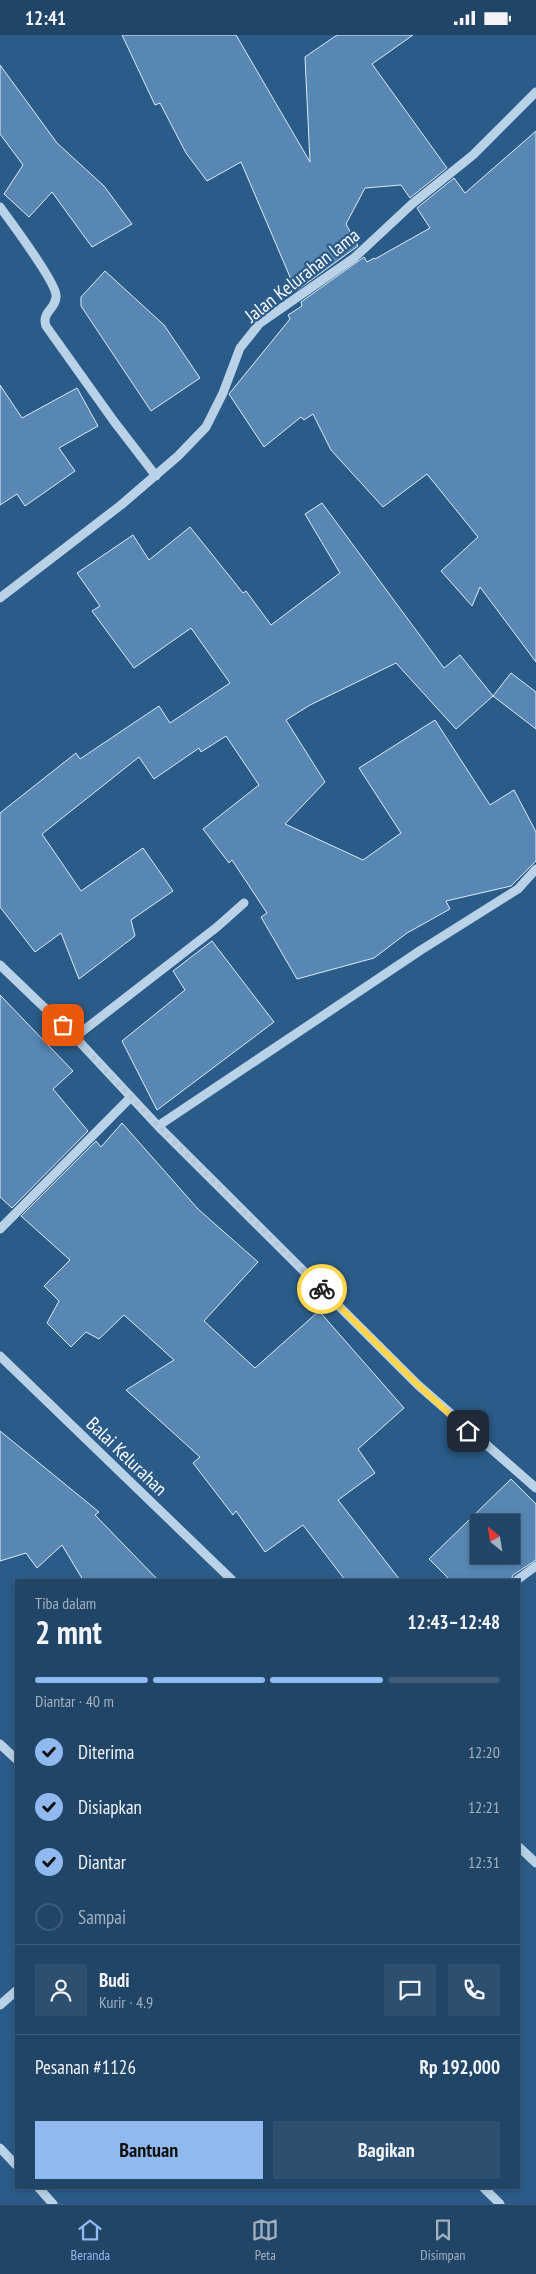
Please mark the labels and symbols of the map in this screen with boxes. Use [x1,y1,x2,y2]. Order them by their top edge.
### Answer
street label: Jalan Kelurahan lama [239,223,364,328]
pin [42,1004,84,1046]
courier [297,1264,347,1314]
pin [447,1410,489,1452]
street label: Balai Kelurahan [82,1412,172,1500]
north arrow [470,1514,520,1564]

